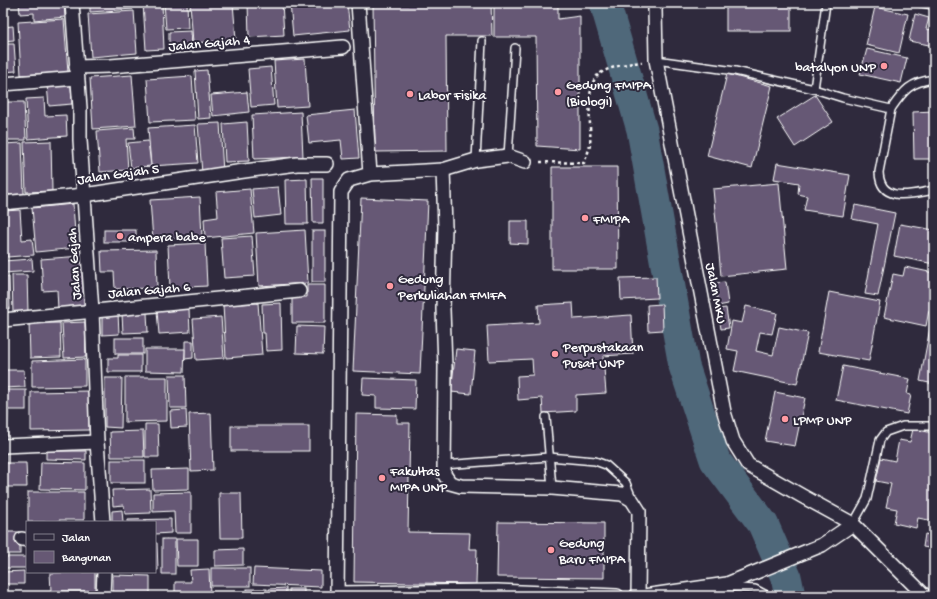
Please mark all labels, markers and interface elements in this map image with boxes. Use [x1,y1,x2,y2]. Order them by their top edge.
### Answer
street label: Jalan Gajah 4 [168,32,251,57]
place label: batalyon UNP [795,60,876,77]
marker: batalyon UNP [879,61,889,71]
place label: Gedung FMIPA (Biologi) [566,78,652,111]
marker: Gedung FMIPA (Biologi) [553,87,563,97]
place label: Labor Fisika [418,88,487,105]
marker: Labor Fisika [405,89,415,99]
street label: Jalan Gajah 5 [76,161,160,190]
place label: FMIPA [592,212,630,229]
marker: FMIPA [580,213,590,223]
street label: Jalan Gajah [64,227,86,300]
place label: ampera babe [128,230,206,247]
marker: ampera babe [115,231,125,241]
street label: Jalan MKU [700,262,729,325]
place label: Gedung Perkuliahan FMIFA [397,272,506,305]
street label: Jalan Gajah 6 [107,279,192,304]
marker: Gedung Perkuliahan FMIFA [385,281,395,291]
place label: Perpustakaan Pusat UNP [562,340,644,373]
marker: Perpustakaan Pusat UNP [550,349,560,359]
place label: LPMP UNP [793,413,852,430]
marker: LPMP UNP [780,414,790,424]
place label: Fakultas MIPA UNP [389,464,448,497]
marker: Fakultas MIPA UNP [377,473,387,483]
legend [26,521,156,573]
text: Jalan [62,532,90,546]
place label: Gedung Baru FMIPA [558,536,626,569]
marker: Gedung Baru FMIPA [546,545,556,555]
text: Bangunan [61,552,111,566]

